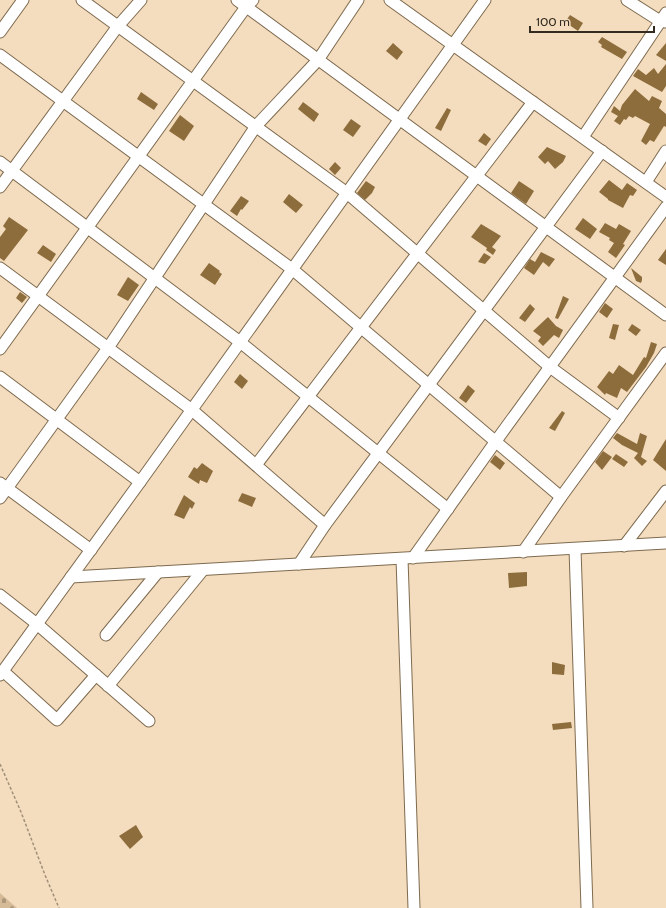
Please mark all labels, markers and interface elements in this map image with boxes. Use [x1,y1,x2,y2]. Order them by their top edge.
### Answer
scale bar [530,8,654,34]
text: 100 m [536,14,570,29]

